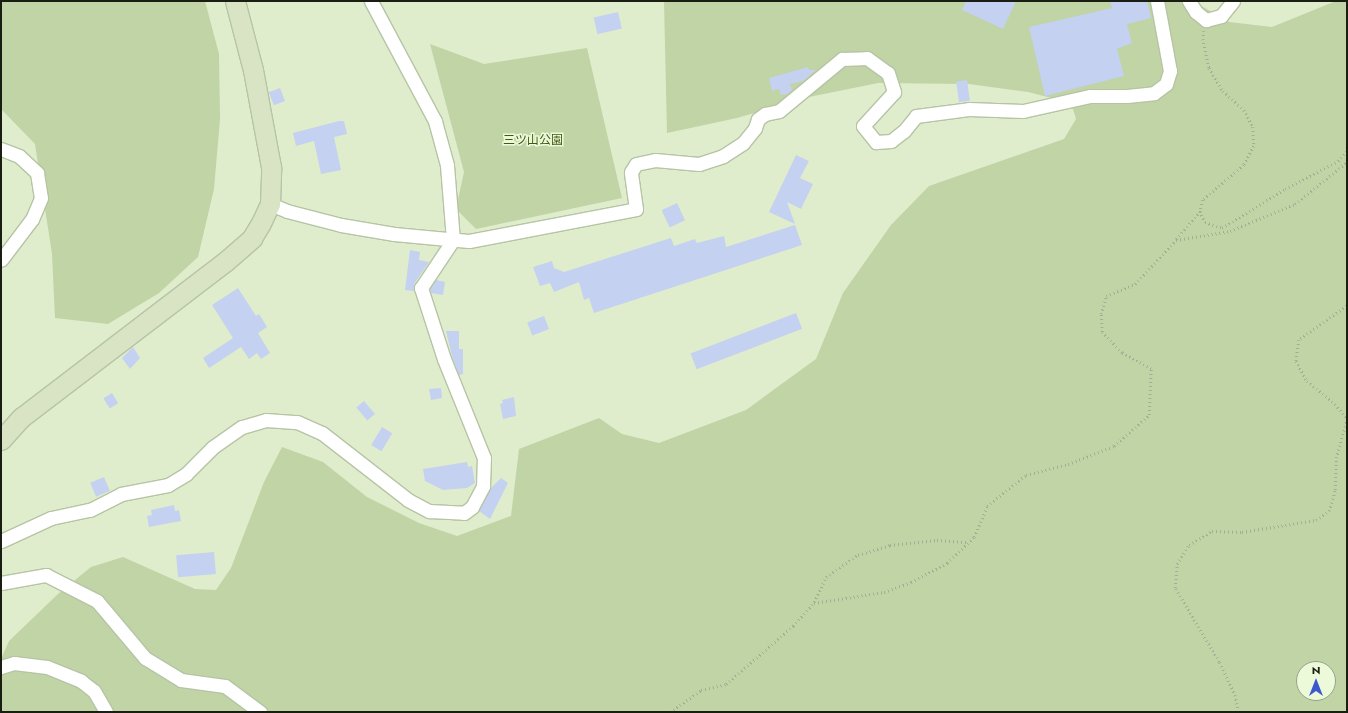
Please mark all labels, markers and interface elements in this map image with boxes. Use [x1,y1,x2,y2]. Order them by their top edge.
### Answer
park label: 三ツ山公園 [503,134,563,148]
north arrow [1296,661,1336,701]
text: N [1312,662,1320,678]

